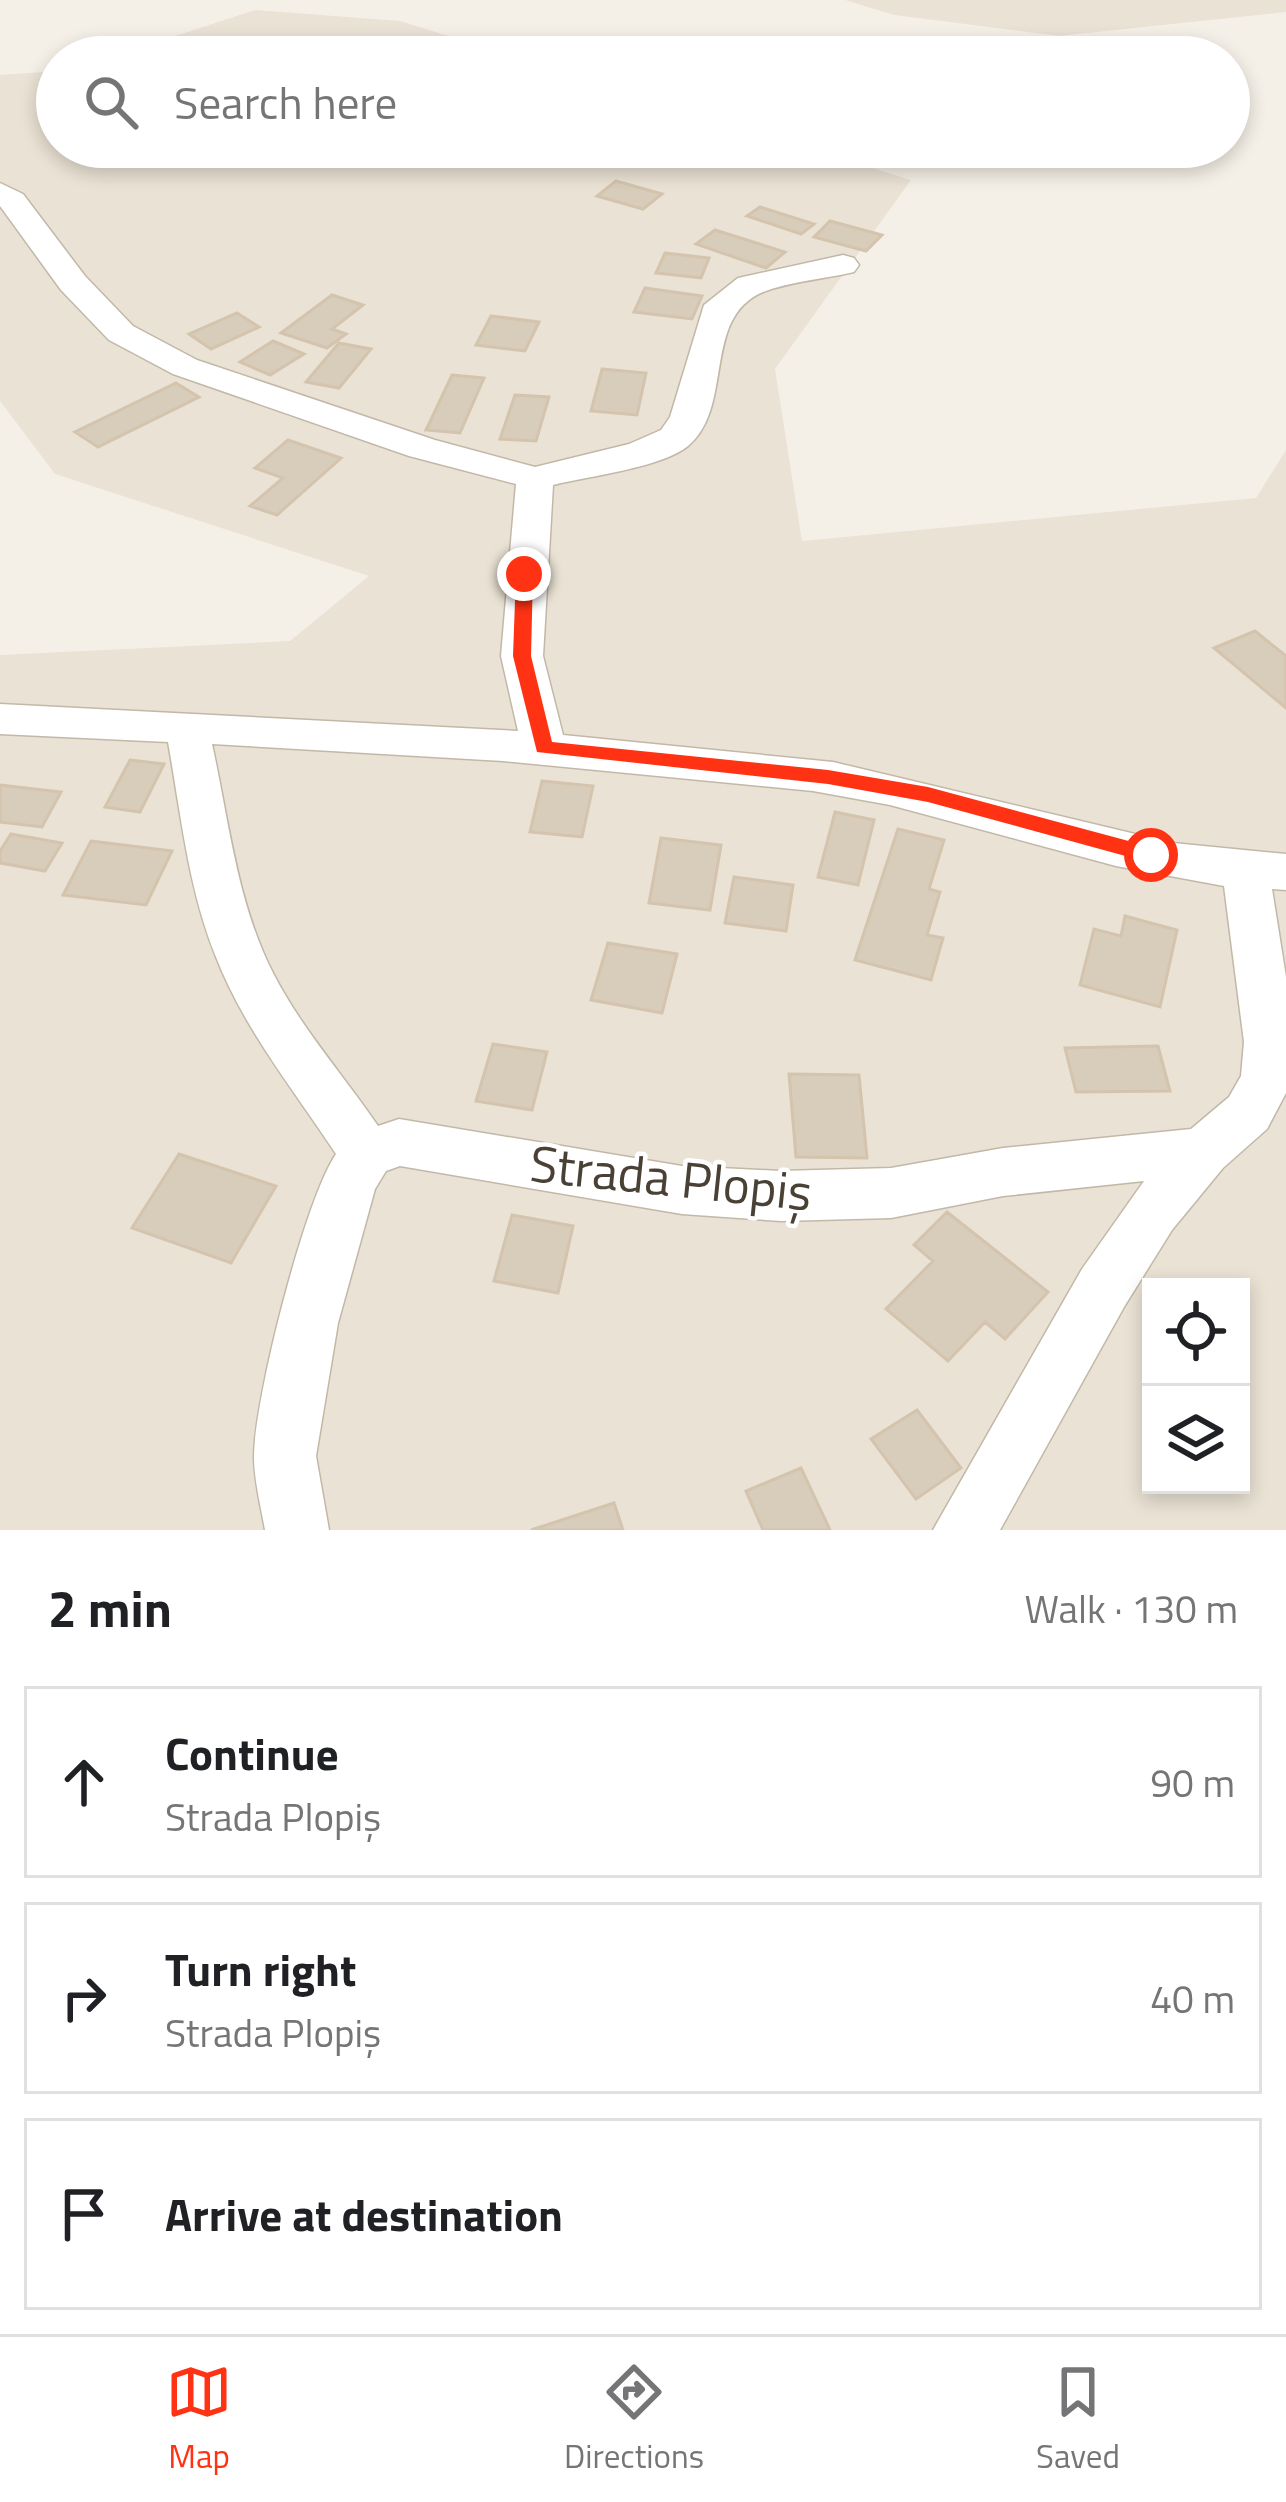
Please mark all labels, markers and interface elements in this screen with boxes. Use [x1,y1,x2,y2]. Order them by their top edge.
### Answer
search box [36,36,1250,168]
text: Search here [174,68,397,136]
icon: search [78,69,144,135]
route end [497,547,551,601]
route start [1124,828,1178,882]
street label: Strada Plopiș [526,1123,816,1231]
map controls [1142,1278,1250,1494]
button: locate [1142,1278,1250,1386]
button: layers [1142,1386,1250,1494]
text: 2 min [48,1569,172,1647]
text: Walk · 130 m [1024,1579,1238,1638]
text: Continue [165,1719,339,1787]
icon: ahead [51,1749,117,1815]
text: 90 m [1150,1753,1235,1812]
text: Strada Plopiș [165,1787,381,1846]
text: Turn right [165,1935,356,2003]
icon: right [51,1965,117,2031]
text: 40 m [1150,1969,1235,2028]
text: Strada Plopiș [165,2003,381,2062]
text: Arrive at destination [165,2180,563,2248]
icon: arrive [51,2181,117,2247]
tab: Map [166,2359,232,2481]
tab: Directions [564,2359,704,2481]
tab: Saved [1036,2359,1120,2481]

